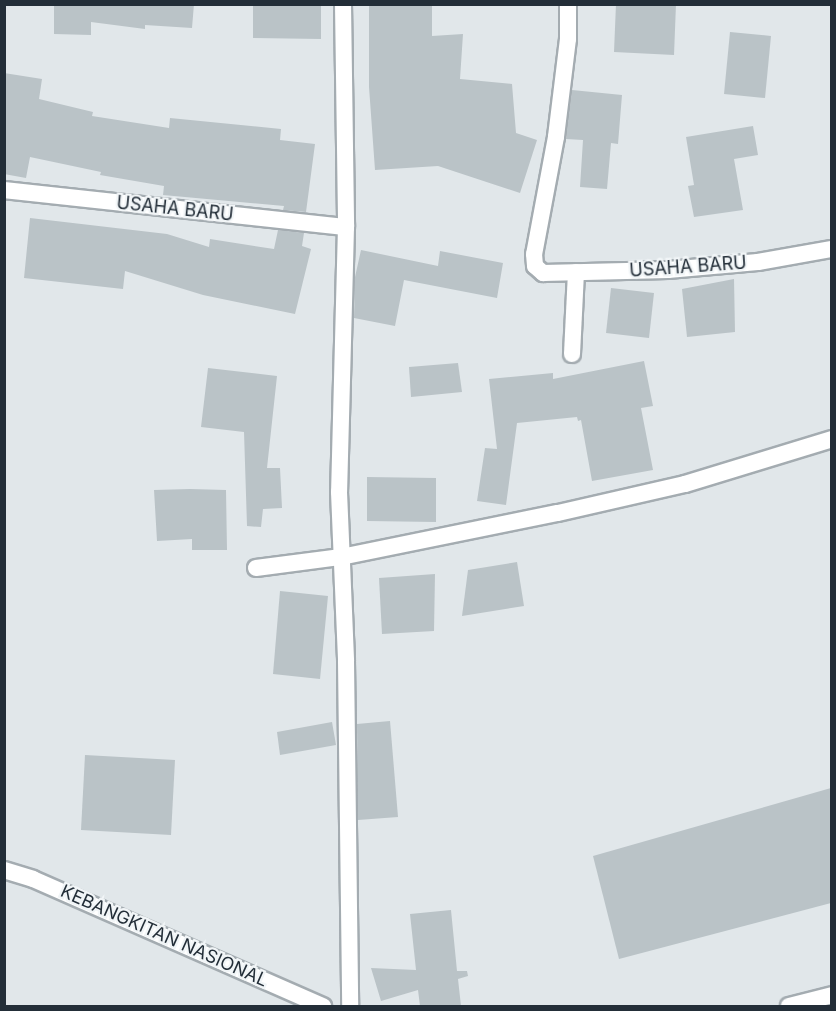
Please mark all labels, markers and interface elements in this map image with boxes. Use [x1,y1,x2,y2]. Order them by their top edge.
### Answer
street label: USAHA BARU [115,192,235,226]
street label: USAHA BARU [629,252,747,282]
street label: KEBANGKITAN NASIONAL [57,880,271,992]

